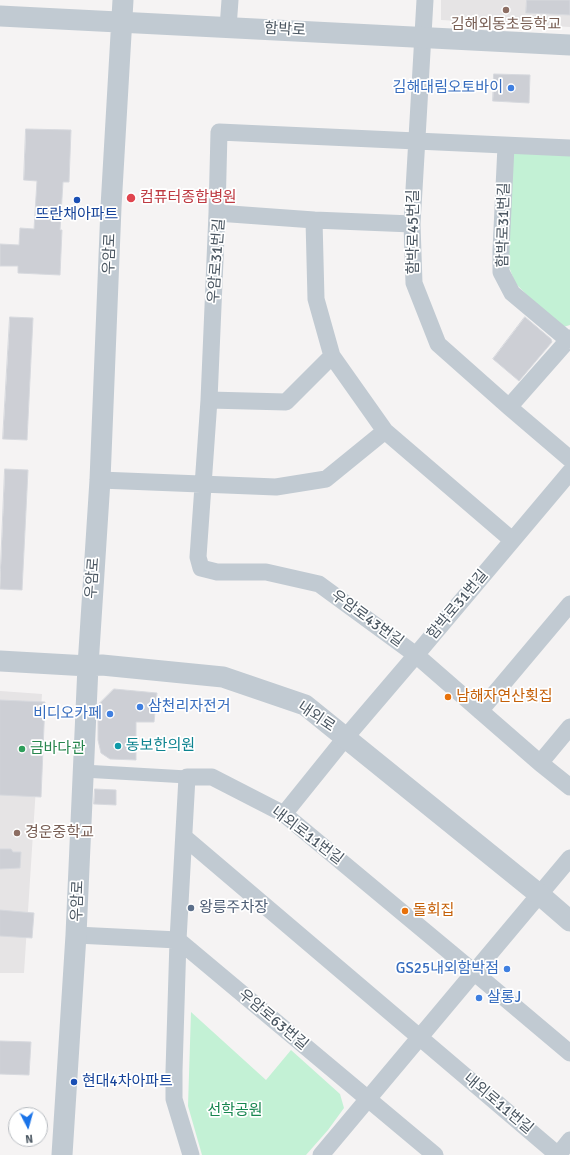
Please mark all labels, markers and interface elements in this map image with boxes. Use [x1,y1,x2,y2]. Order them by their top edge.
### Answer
marker: 김해외동초등학교 [501,5,511,15]
place label: 김해외동초등학교 [451,16,561,34]
street label: 함박로 [264,20,306,40]
place label: 김해대림오토바이 [393,79,503,97]
marker: 김해대림오토바이 [506,83,516,93]
street label: 함박로31번길 [494,182,514,268]
place label: 컴퓨터종합병원 [140,189,237,207]
street label: 함박로45번길 [405,189,423,275]
marker: 컴퓨터종합병원 [125,192,137,204]
marker: 뜨란채아파트 [72,195,82,205]
place label: 뜨란채아파트 [36,206,118,224]
street label: 우암로31번길 [205,218,229,304]
street label: 우암로 [100,233,120,275]
street label: 우암로 [83,557,103,599]
street label: 함박로31번길 [424,567,492,643]
street label: 우암로43번길 [327,587,407,651]
place label: 남해자연산횟집 [456,688,553,706]
marker: 남해자연산횟집 [443,692,453,702]
place label: 삼천리자전거 [148,698,231,716]
street label: 내외로 [294,698,338,736]
marker: 삼천리자전거 [135,702,145,712]
place label: 비디오카페 [33,705,102,723]
marker: 비디오카페 [105,709,115,719]
place label: 동보한의원 [126,737,195,755]
place label: 금바다관 [30,740,85,758]
marker: 동보한의원 [113,741,123,751]
marker: 금바다관 [17,744,27,754]
street label: 내외로11번길 [268,803,346,869]
place label: 경운중학교 [25,824,94,842]
marker: 경운중학교 [12,828,22,838]
street label: 우암로 [68,880,88,922]
place label: 왕릉주차장 [199,899,268,917]
place label: 돌회집 [413,902,454,920]
marker: 왕릉주차장 [186,903,196,913]
marker: 돌회집 [400,906,410,916]
place label: GS25내외함박점 [396,960,499,978]
marker: GS25내외함박점 [502,964,512,974]
street label: 우암로63번길 [235,986,311,1054]
place label: 살롱J [487,989,521,1007]
marker: 살롱J [474,993,484,1003]
street label: 내외로11번길 [460,1070,536,1138]
place label: 현대4차아파트 [82,1073,173,1091]
marker: 현대4차아파트 [69,1077,79,1087]
park label: 선학공원 [207,1102,263,1120]
north arrow [8,1107,48,1147]
text: N [25,1132,34,1145]

